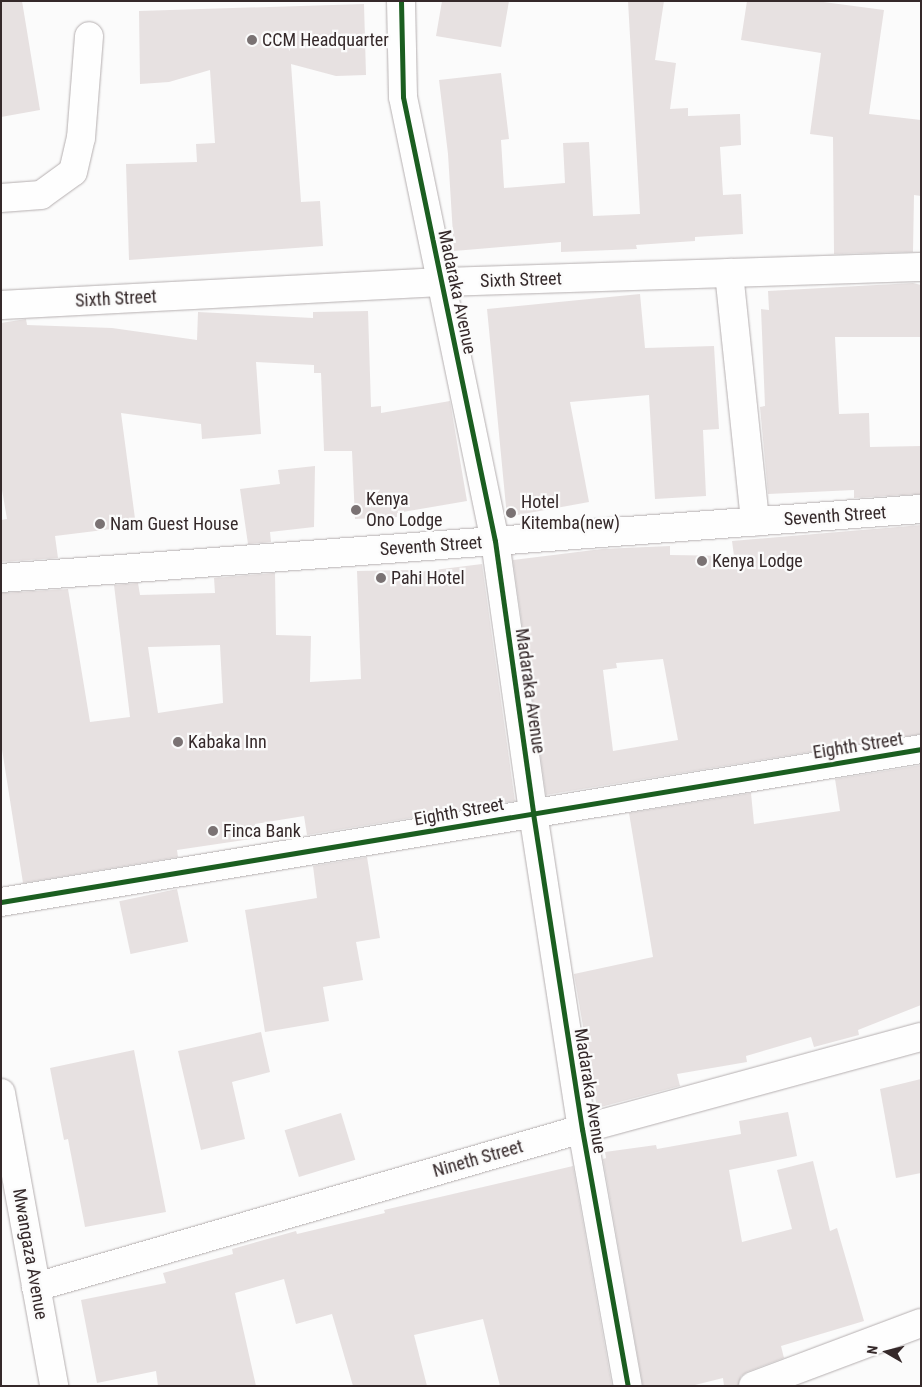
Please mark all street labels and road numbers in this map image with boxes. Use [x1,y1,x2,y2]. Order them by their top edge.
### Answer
street label: Madaraka Avenue [433,228,481,356]
street label: Sixth Street [480,268,562,292]
street label: Sixth Street [75,286,157,312]
street label: Seventh Street [783,502,887,530]
street label: Seventh Street [379,532,483,560]
street label: Madaraka Avenue [511,627,549,755]
street label: Eighth Street [811,728,905,764]
street label: Eighth Street [412,793,506,831]
street label: Madaraka Avenue [569,1027,611,1155]
street label: Nineth Street [430,1136,526,1182]
street label: Mwangaza Avenue [8,1187,52,1321]

